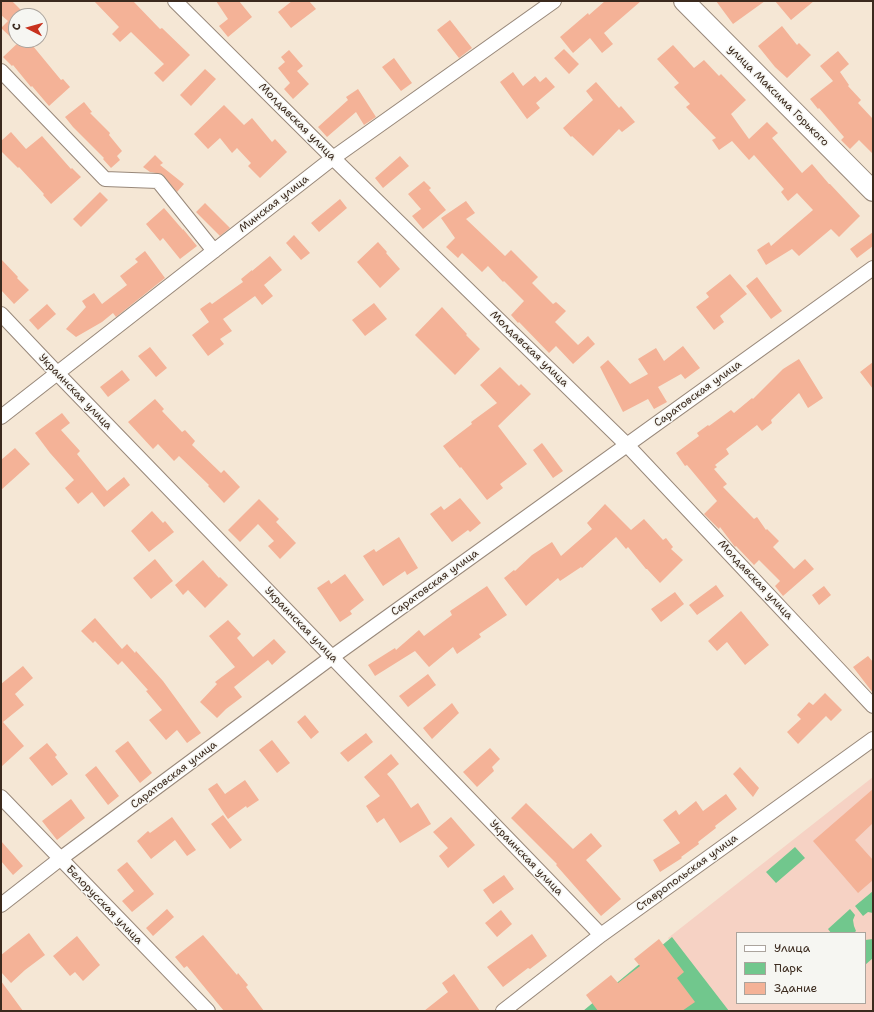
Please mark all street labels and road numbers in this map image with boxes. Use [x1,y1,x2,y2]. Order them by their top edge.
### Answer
street label: улица Максима Горького [725,43,831,149]
street label: Молдавская улица [256,81,338,163]
street label: Минская улица [236,173,312,235]
street label: Молдавская улица [487,308,571,390]
street label: Украинская улица [36,351,114,433]
street label: Саратовская улица [652,358,744,430]
street label: Молдавская улица [715,537,795,623]
street label: Саратовская улица [389,547,481,619]
street label: Украинская улица [262,584,340,666]
street label: Саратовская улица [128,738,220,812]
street label: Украинская улица [487,817,565,899]
street label: Ставропольская улица [634,832,740,914]
street label: Белорусская улица [63,863,145,947]

